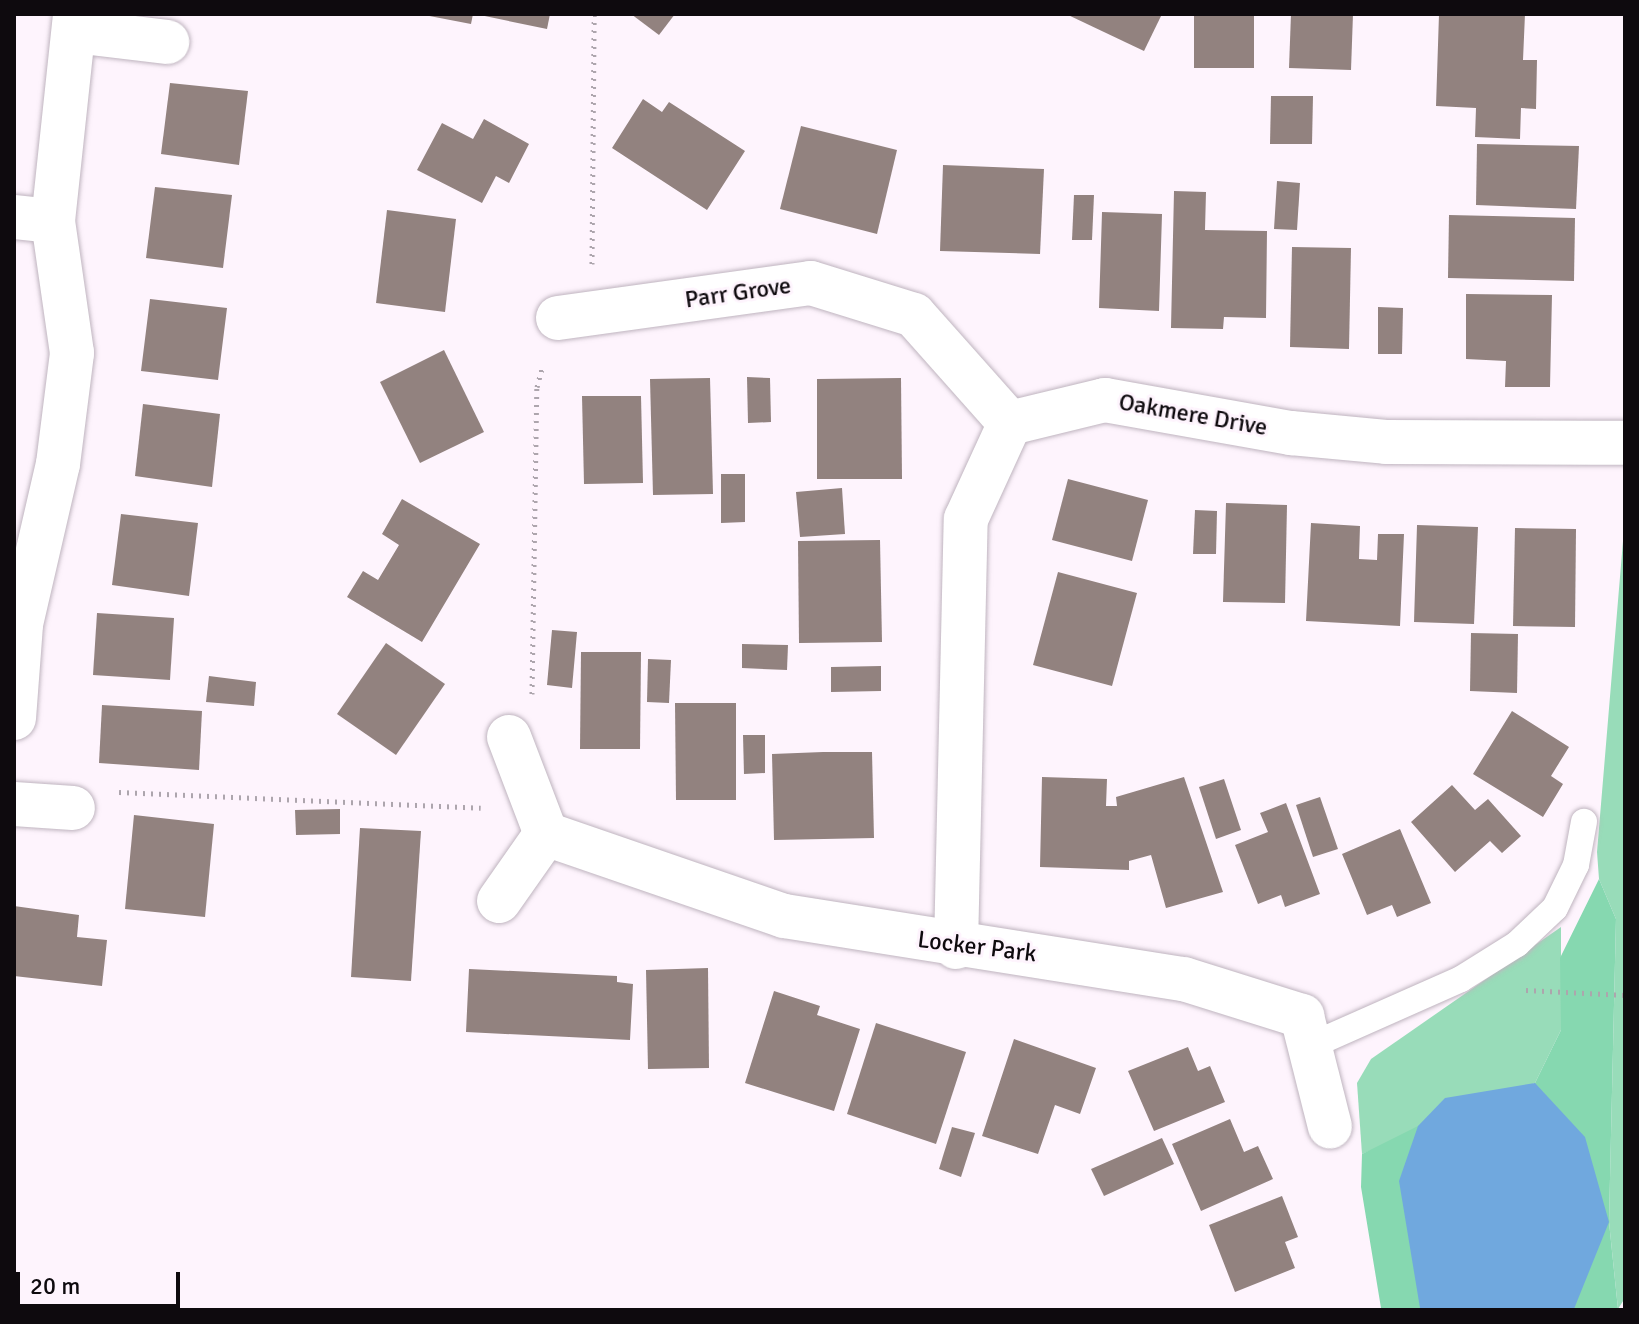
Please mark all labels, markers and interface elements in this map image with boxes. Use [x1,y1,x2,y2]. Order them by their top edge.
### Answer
street label: Parr Grove [683,271,793,315]
street label: Oakmere Drive [1117,388,1269,442]
street label: Locker Park [916,925,1038,969]
scale bar [20,1256,184,1306]
text: 20 m [30,1271,80,1301]

